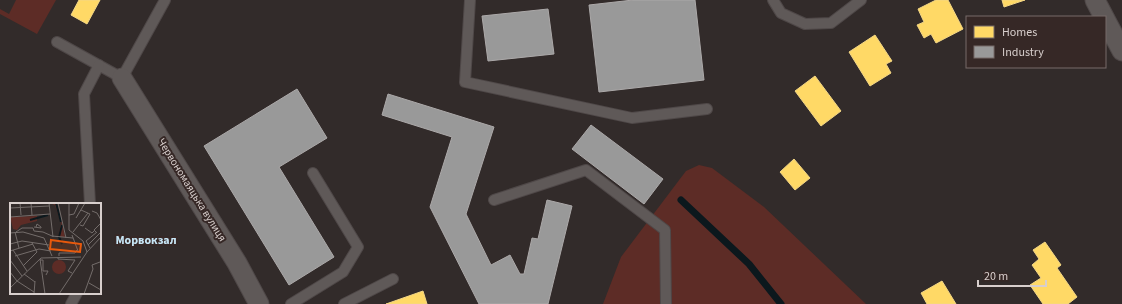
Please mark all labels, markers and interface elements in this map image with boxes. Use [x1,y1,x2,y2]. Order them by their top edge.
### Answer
legend [966,16,1106,68]
text: Homes [1002,24,1037,41]
text: Industry [1002,44,1044,61]
street label: Червономаяцька вулиця [154,136,230,244]
inset map [10,203,101,294]
district label: Морвокзал [115,232,177,249]
scale bar [978,262,1046,288]
text: 20 m [984,268,1008,285]

